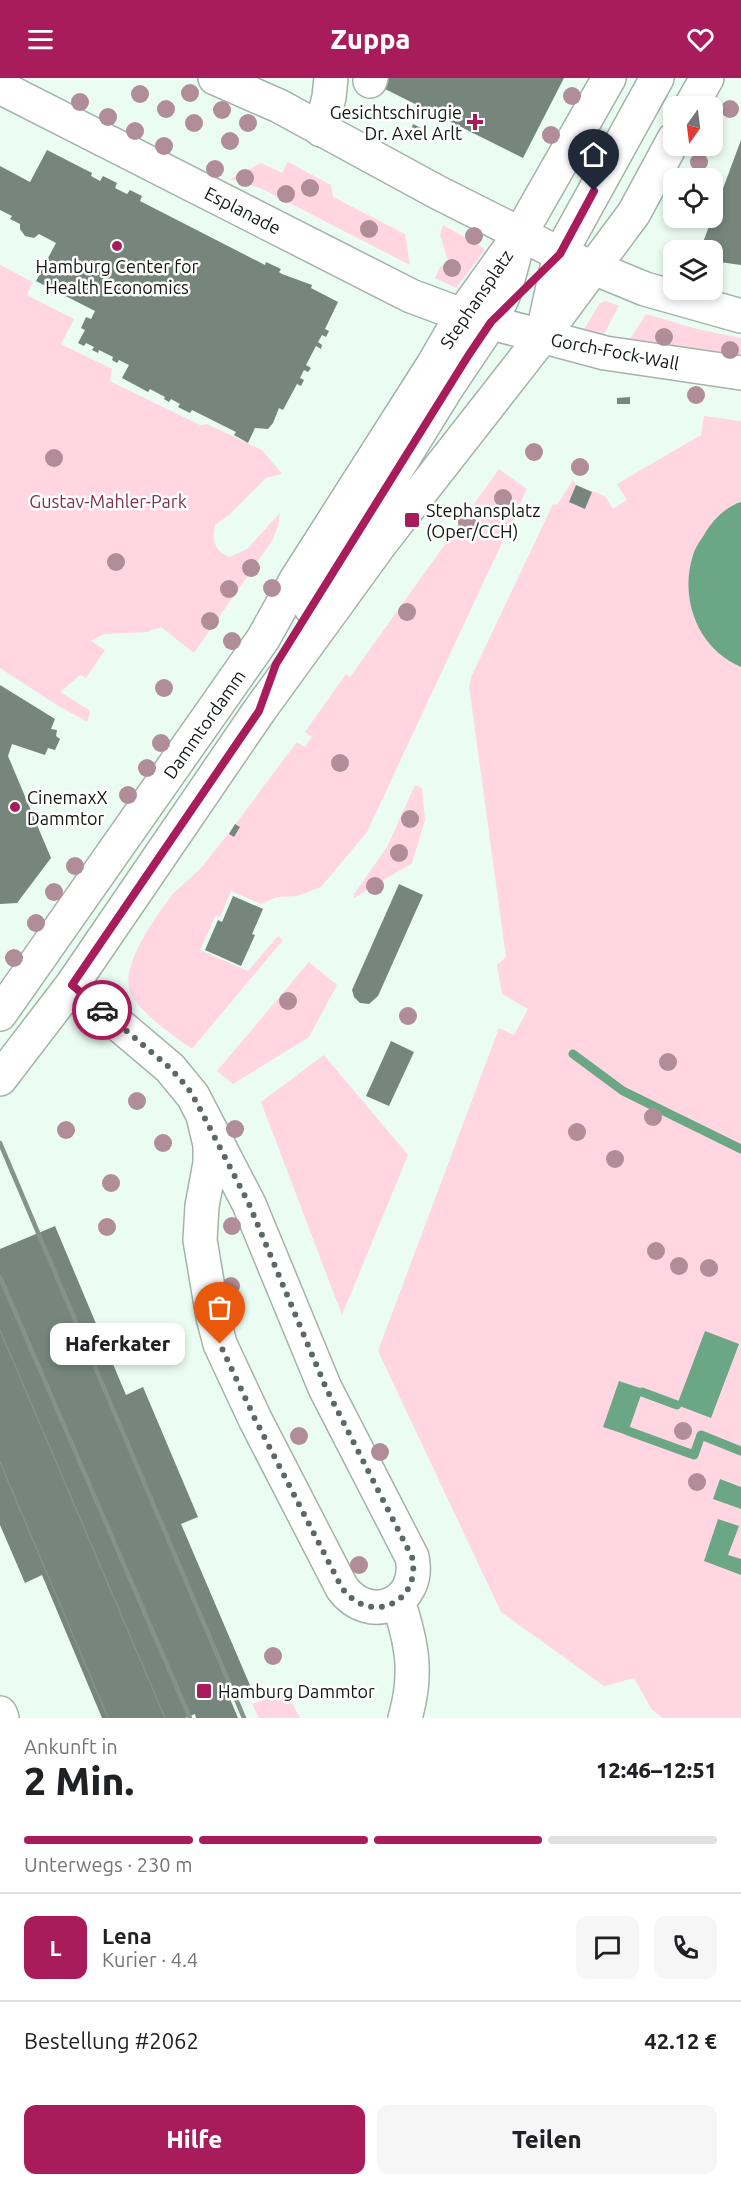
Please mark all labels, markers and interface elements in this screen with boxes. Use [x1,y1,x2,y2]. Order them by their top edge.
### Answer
icon: menu [24,23,57,56]
icon: heart [684,23,717,56]
text: Zuppa [331,24,410,54]
north arrow [663,96,723,156]
map controls [663,96,723,300]
place label: Gesichtschirugie Dr. Axel Arlt [330,102,462,143]
marker: Gesichtschirugie Dr. Axel Arlt [466,113,484,131]
pin [568,129,619,191]
icon: home [577,138,610,171]
button: locate [663,168,723,228]
street label: Esplanade [202,182,284,238]
marker: Hamburg Center for Health Economics [110,239,124,253]
button: layers [663,240,723,300]
street label: Stephansplatz [436,246,516,352]
place label: Hamburg Center for Health Economics [36,256,199,297]
street label: Gorch-Fock-Wall [549,329,681,373]
park label: Gustav-Mahler-Park [29,491,187,511]
place label: Stephansplatz (Oper/CCH) [426,500,540,542]
marker: Stephansplatz (Oper/CCH) [403,511,421,529]
street label: Dammtordamm [159,666,249,782]
place label: CinemaxX Dammtor [27,787,108,828]
marker: CinemaxX Dammtor [8,800,22,814]
courier [72,980,132,1040]
icon: car [86,994,119,1027]
pin [194,1282,245,1344]
icon: bag [203,1291,236,1324]
callout: Haferkater [49,1323,184,1365]
text: Haferkater [65,1332,170,1355]
place label: Hamburg Dammtor [218,1681,375,1701]
marker: Hamburg Dammtor [195,1682,213,1700]
text: Ankunft in [24,1735,118,1758]
text: 12:46–12:51 [596,1757,717,1782]
text: 2 Min. [24,1759,134,1802]
text: Unterwegs · 230 m [24,1853,192,1876]
button: chat [576,1916,639,1979]
button: phone [654,1916,717,1979]
text: Lena [102,1923,152,1948]
text: L [49,1935,62,1960]
text: Kurier · 4.4 [102,1948,198,1971]
text: Bestellung #2062 [24,2028,199,2053]
text: 42.12 € [644,2028,717,2053]
button: Hilfe [24,2105,365,2174]
button: Teilen [377,2105,717,2174]

